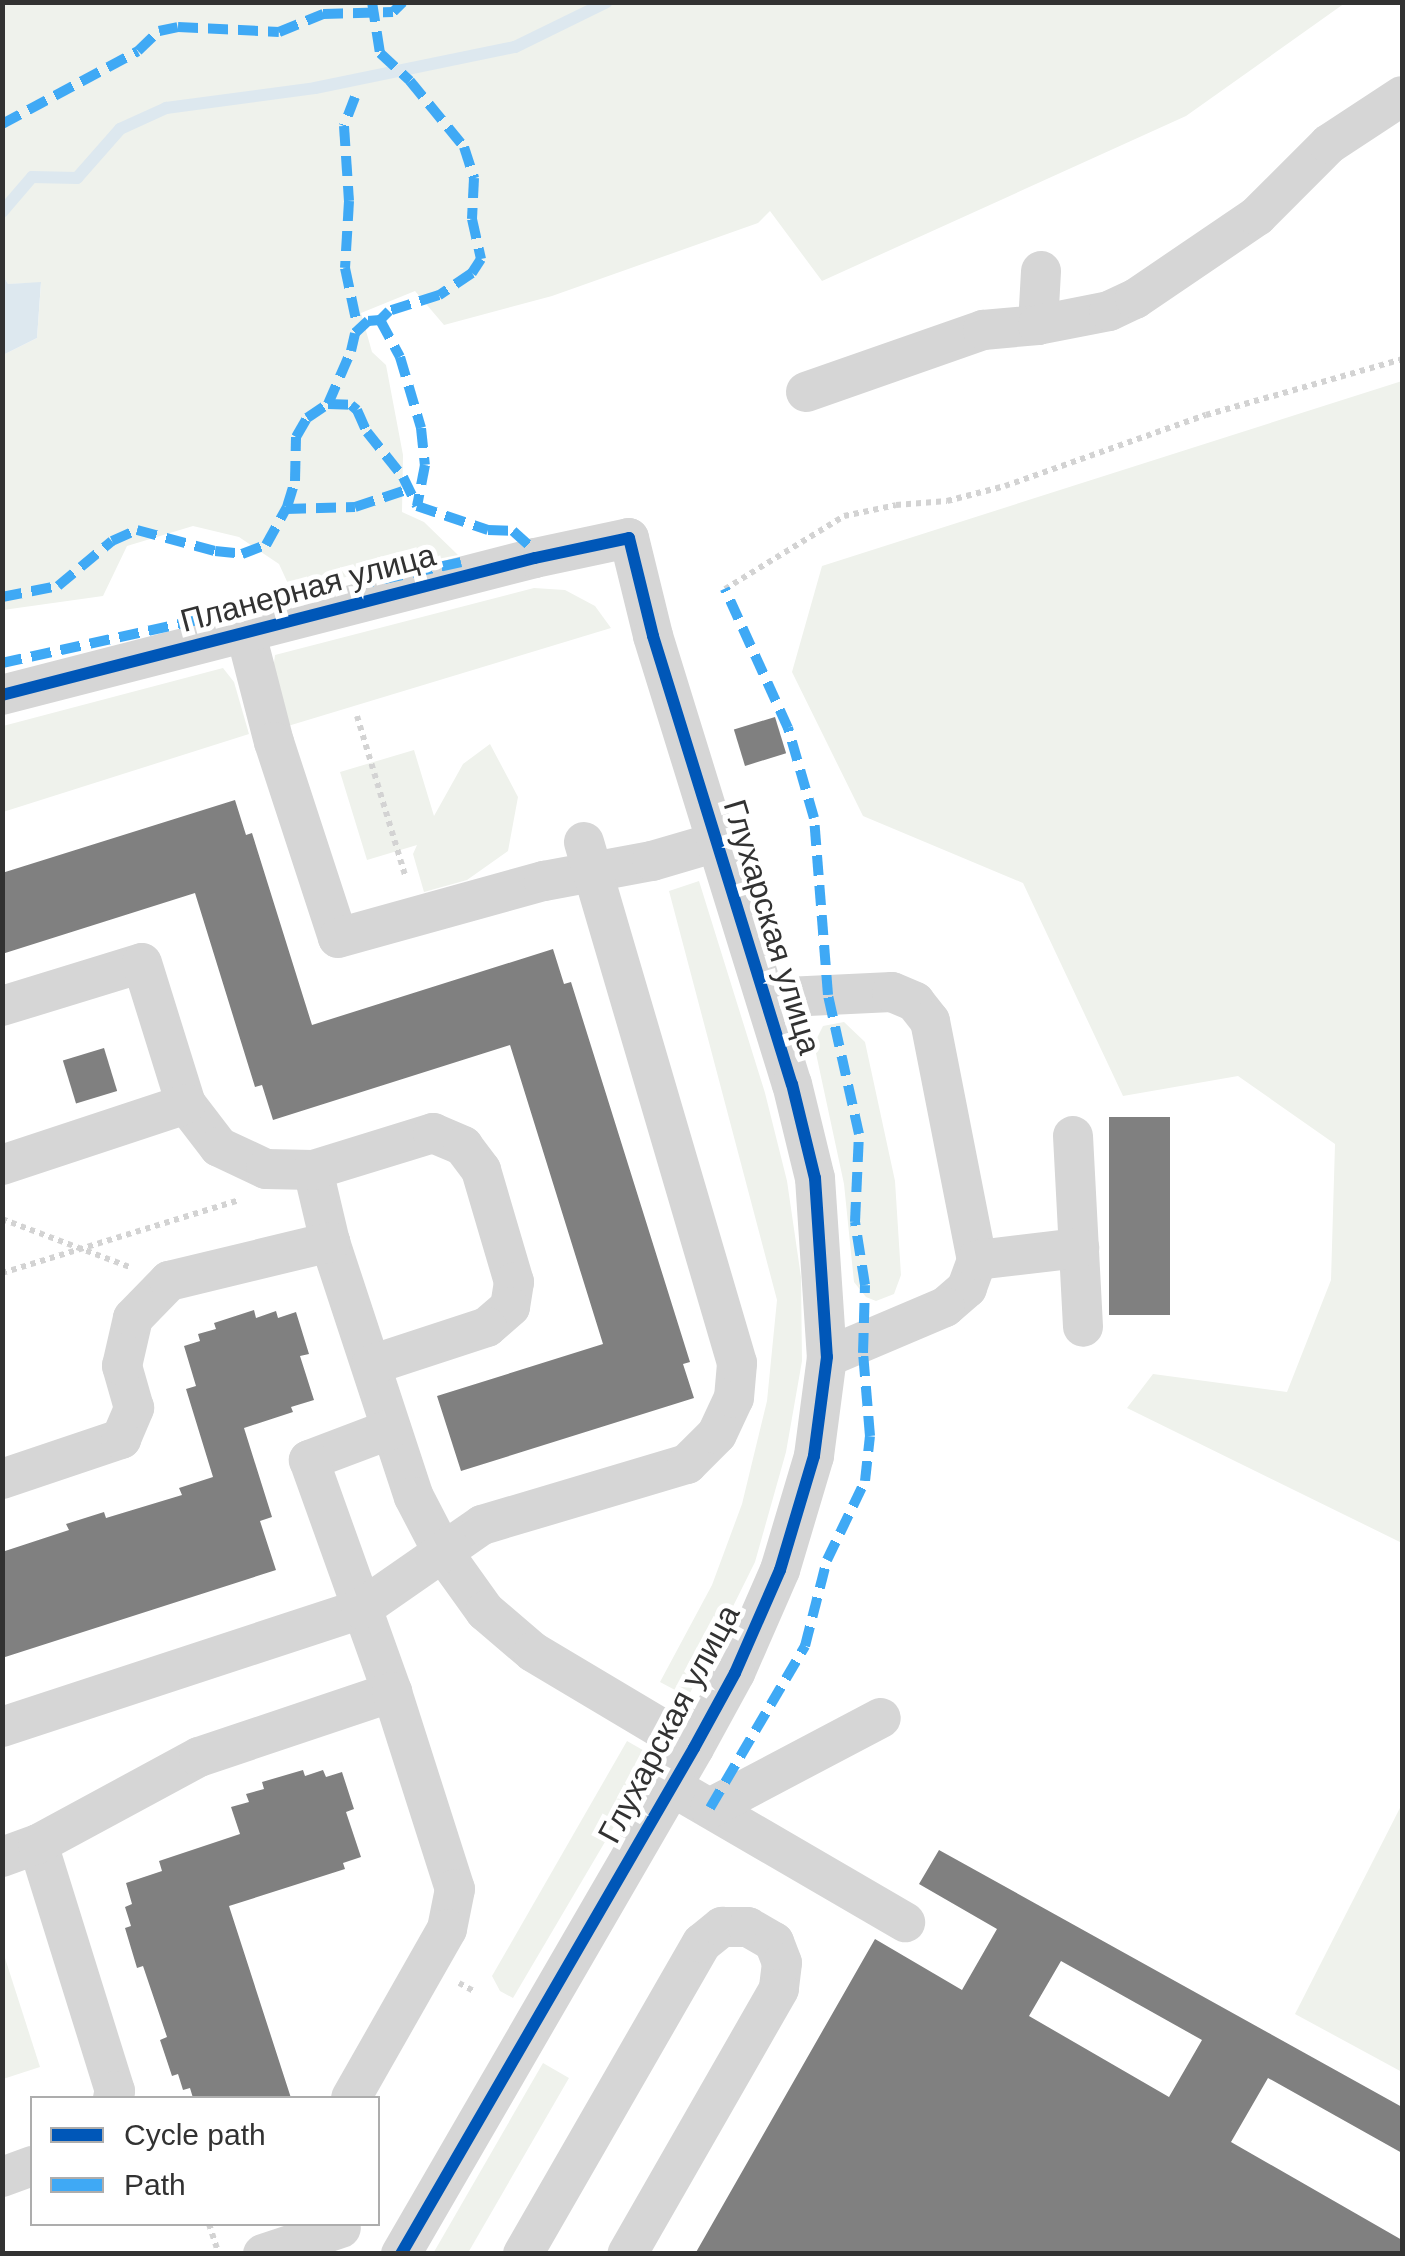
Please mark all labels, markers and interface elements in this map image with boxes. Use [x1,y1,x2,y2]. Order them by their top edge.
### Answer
street label: Планерная улица [176,535,440,641]
street label: Глухарская улица [715,795,829,1059]
street label: Глухарская улица [590,1598,748,1850]
legend [30,2096,380,2226]
text: Cycle path [124,2118,266,2151]
text: Path [124,2168,186,2201]

